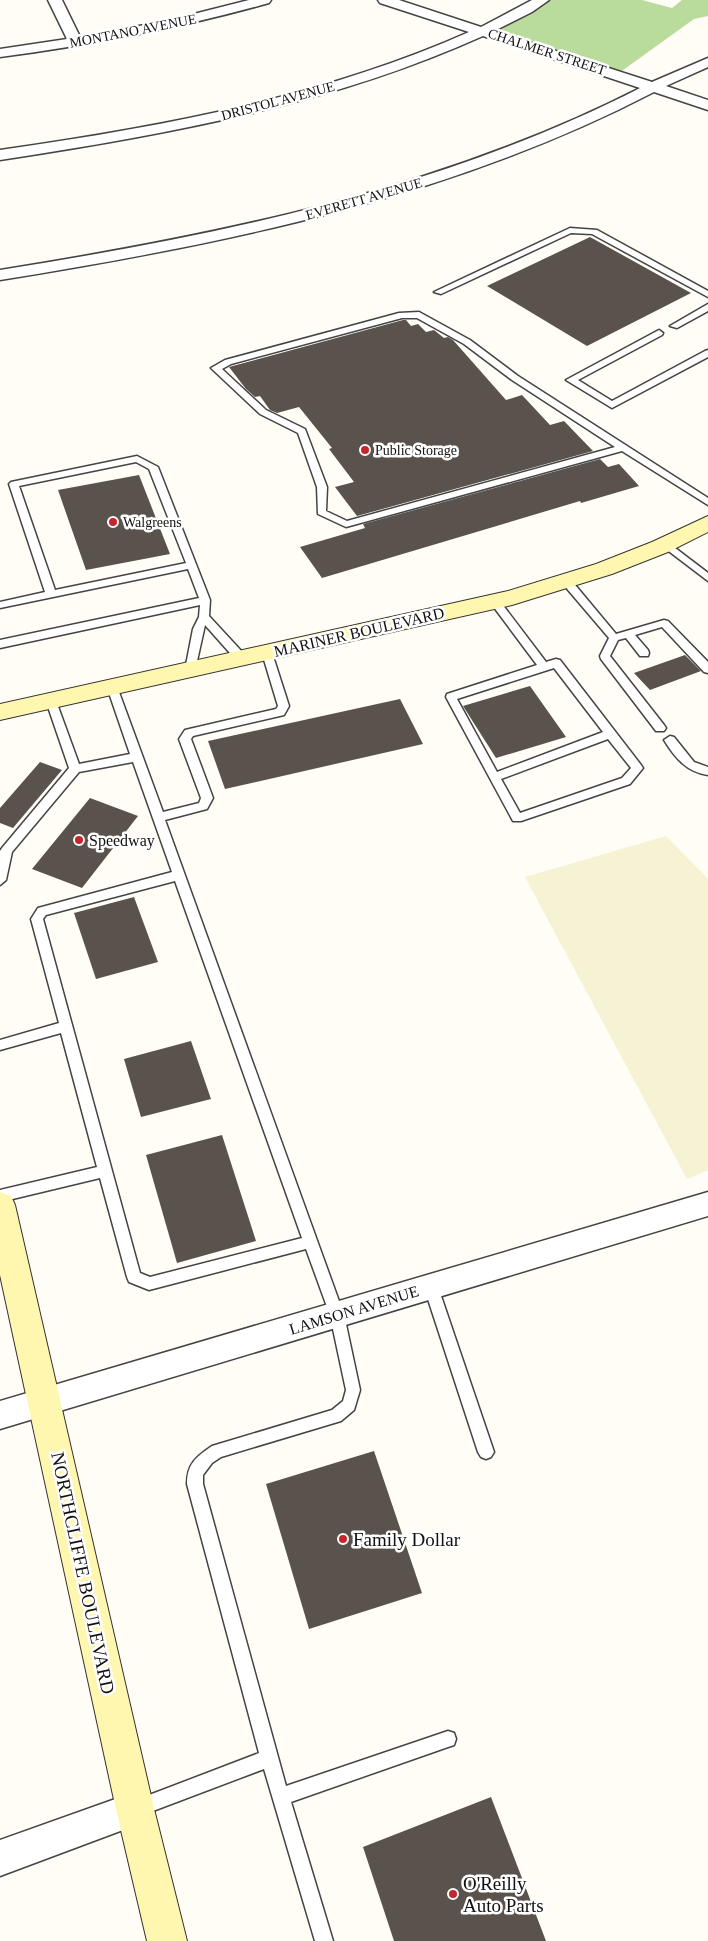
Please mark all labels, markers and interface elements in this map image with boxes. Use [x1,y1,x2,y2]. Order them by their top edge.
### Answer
street label: MONTANO AVENUE [68,11,198,51]
street label: CHALMER STREET [486,26,608,78]
street label: DRISTOL AVENUE [220,79,336,123]
street label: EVERETT AVENUE [304,175,424,223]
place label: Public Storage [375,443,457,458]
marker: Public Storage [359,444,371,456]
place label: Walgreens [123,515,182,530]
marker: Walgreens [107,516,119,528]
street label: MARINER BOULEVARD [272,604,446,660]
place label: Speedway [89,832,155,850]
marker: Speedway [73,834,85,846]
street label: LAMSON AVENUE [287,1282,421,1338]
street label: NORTHCLIFFE BOULEVARD [47,1450,119,1696]
place label: Family Dollar [353,1529,461,1550]
marker: Family Dollar [337,1533,349,1545]
place label: O'Reilly Auto Parts [463,1873,544,1916]
marker: O'Reilly Auto Parts [447,1888,459,1900]

